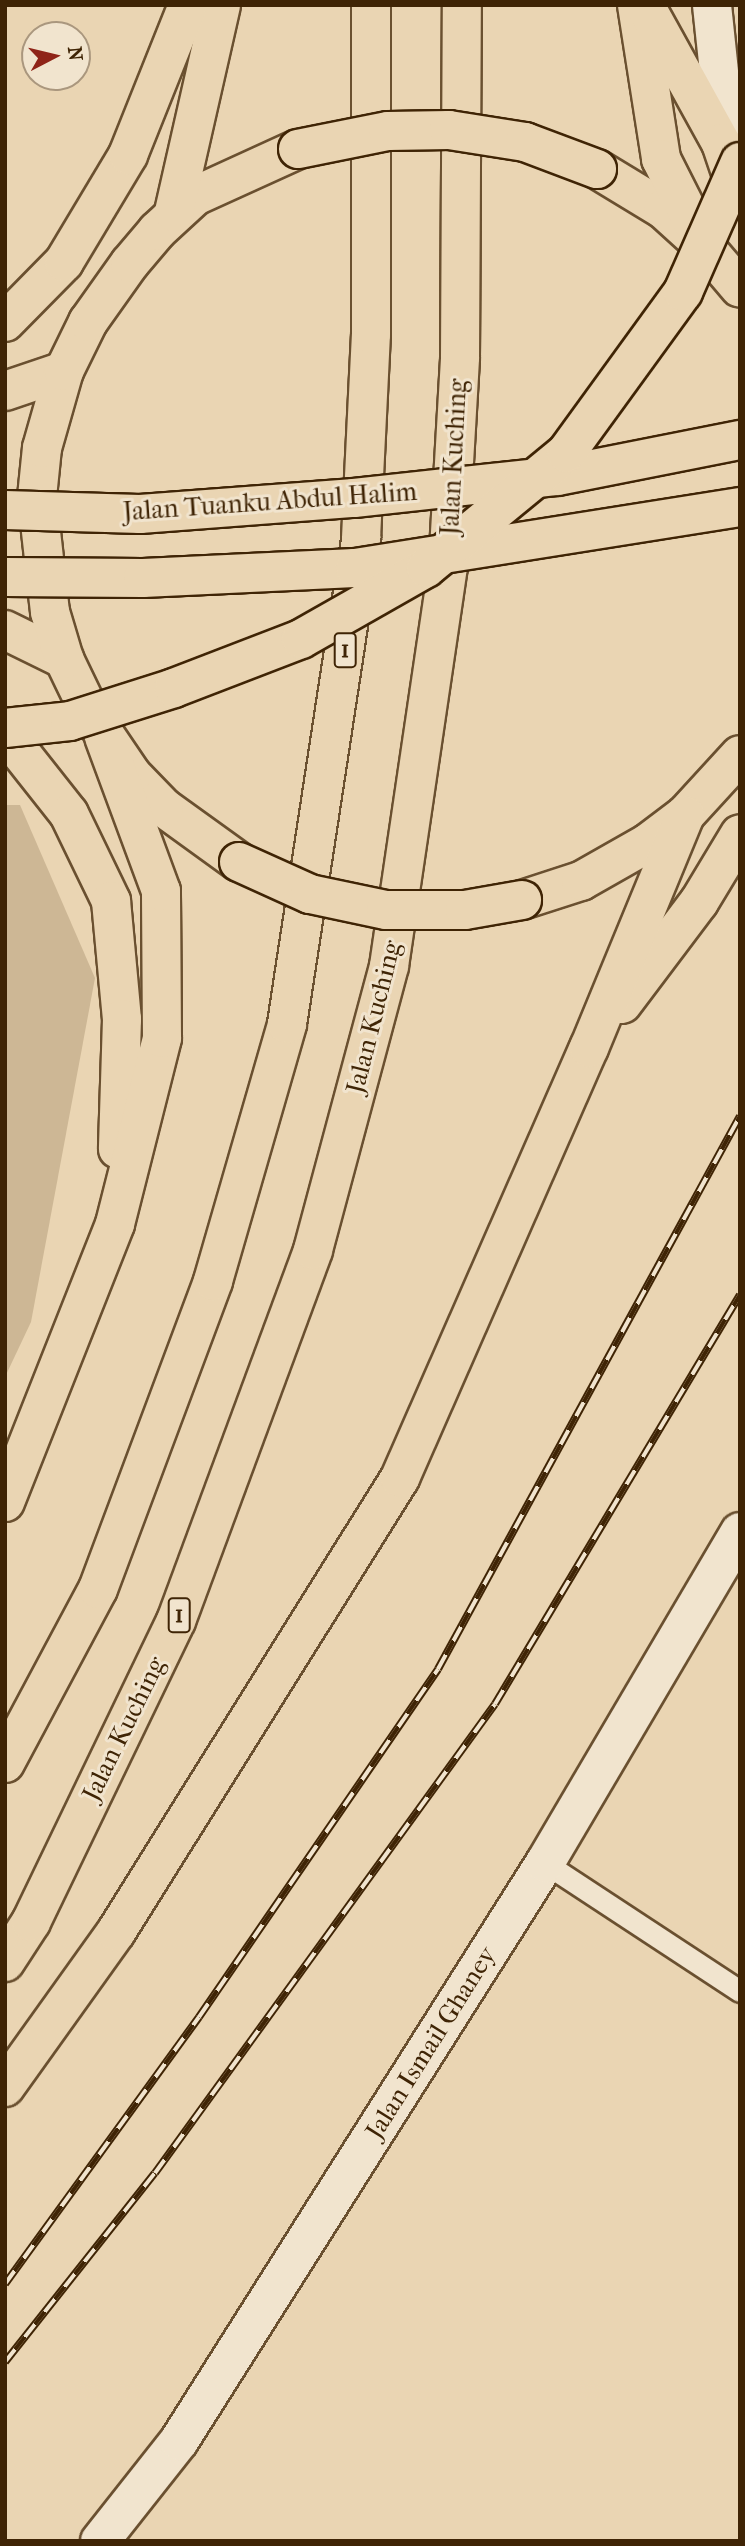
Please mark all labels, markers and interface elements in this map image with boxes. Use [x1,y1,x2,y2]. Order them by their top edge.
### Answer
north arrow [21,21,91,91]
text: N [63,45,87,62]
street label: Jalan Kuching [434,378,474,536]
street label: Jalan Tuanku Abdul Halim [122,476,418,528]
road number: 1 [333,630,357,670]
street label: Jalan Kuching [340,937,408,1097]
road number: 1 [167,1595,191,1636]
street label: Jalan Kuching [76,1652,172,1806]
street label: Jalan Ismail Ghaney [359,1941,503,2145]

